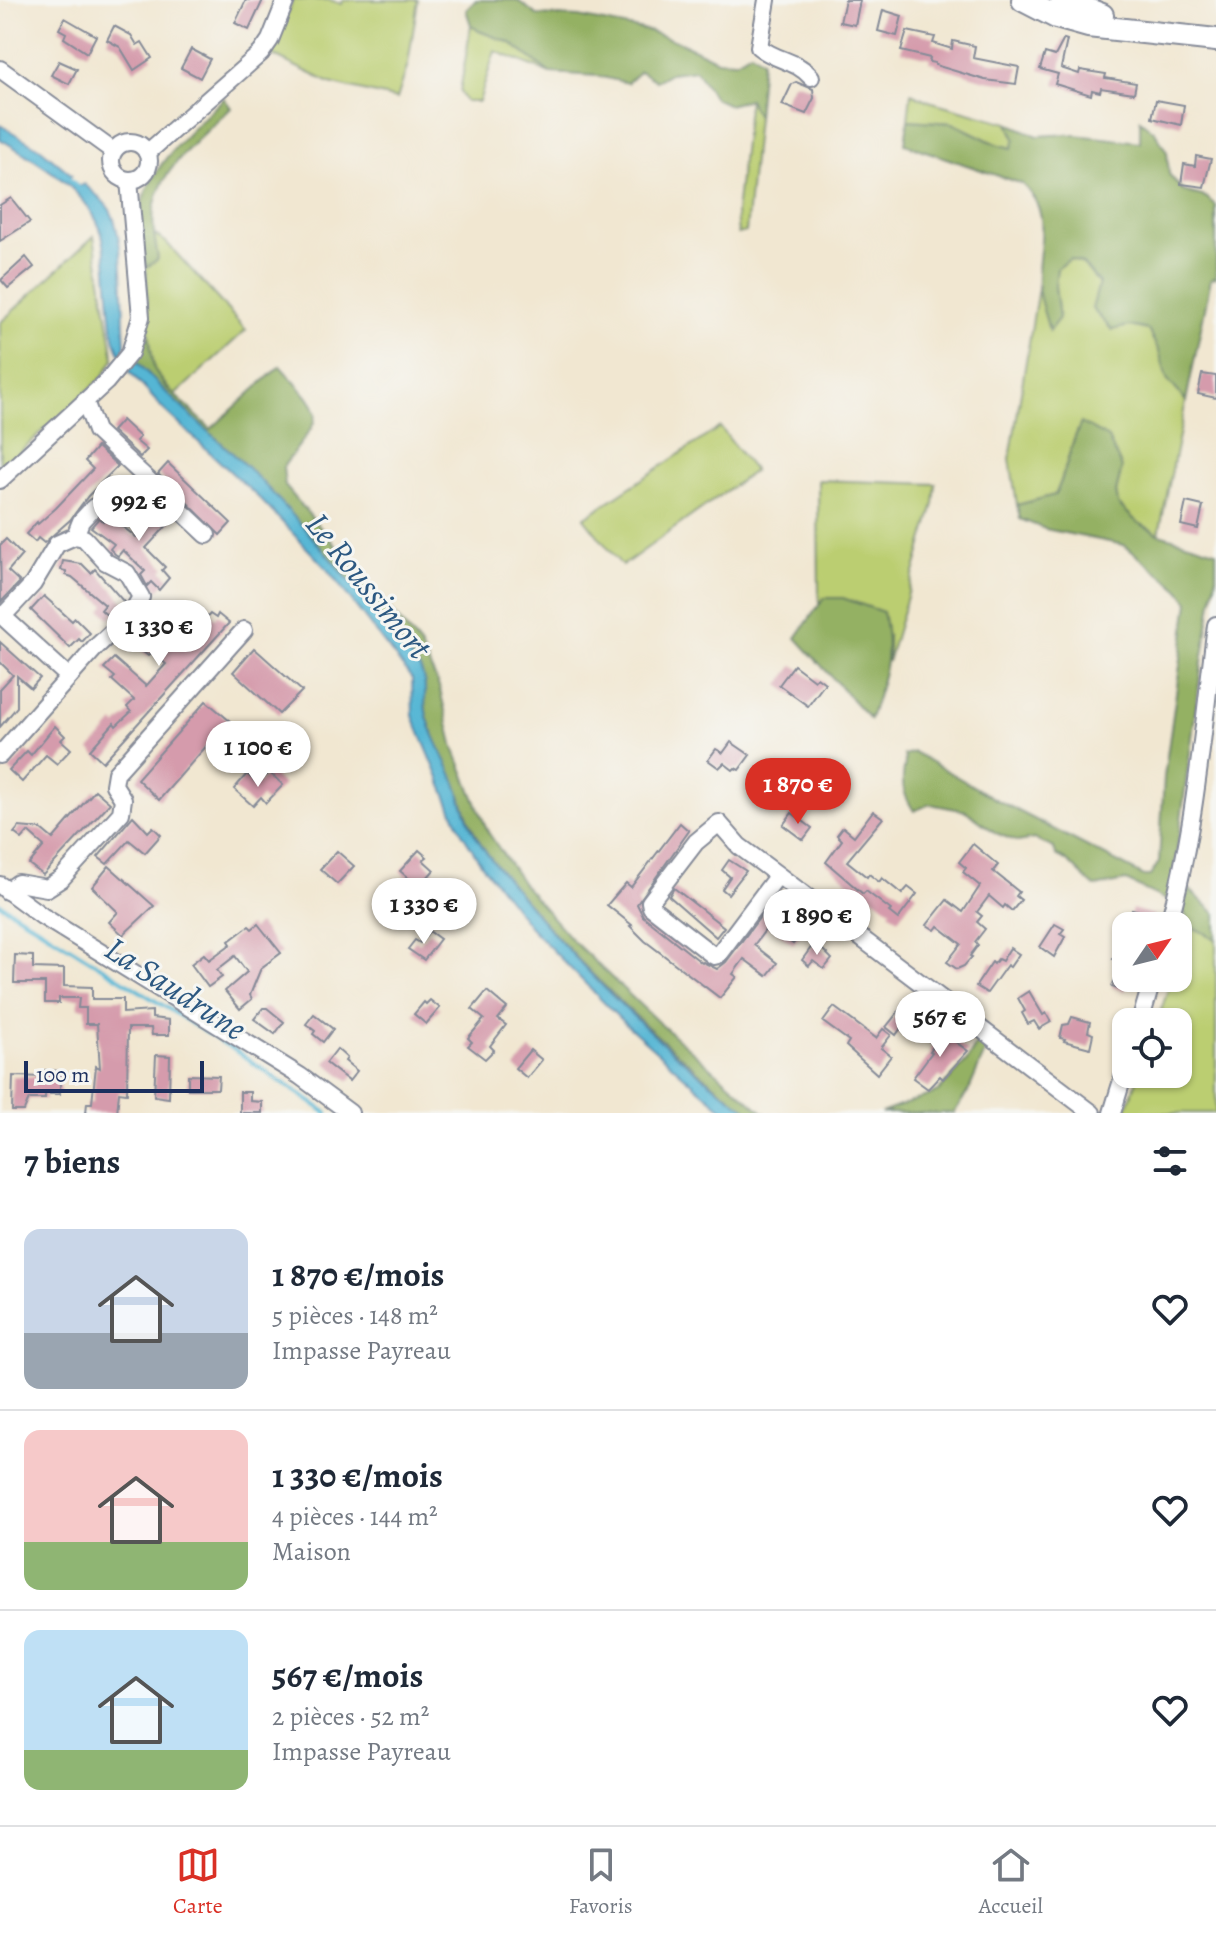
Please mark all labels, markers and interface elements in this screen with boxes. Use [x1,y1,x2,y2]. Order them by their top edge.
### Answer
pin: 992 € [83,475,195,543]
text: 992 € [111,483,167,518]
water label: Le Roussimort [295,502,443,670]
pin: 1 330 € [85,600,233,668]
text: 1 330 € [125,608,193,643]
pin: 1 100 € [184,721,332,789]
text: 1 100 € [224,729,292,764]
pin: 1 870 € [724,758,872,826]
text: 1 870 € [763,766,833,801]
pin: 1 330 € [350,878,498,946]
text: 1 330 € [390,886,458,921]
pin: 1 890 € [743,889,891,957]
text: 1 890 € [782,897,852,932]
north arrow [1112,912,1192,992]
map controls [1112,912,1192,1088]
water label: La Saudrune [96,925,256,1052]
pin: 567 € [884,991,996,1059]
text: 567 € [913,999,967,1034]
button: locate [1112,1008,1192,1088]
scale bar [24,1057,204,1093]
text: 100 m [36,1060,90,1090]
text: 7 biens [24,1138,121,1185]
icon: filters [1148,1139,1192,1183]
text: 1 870 €/mois [272,1251,444,1298]
icon: home [88,1261,184,1357]
icon: heart [1148,1287,1192,1331]
text: 5 pièces · 148 m² [272,1298,438,1333]
text: Impasse Payreau [272,1333,451,1368]
text: 1 330 €/mois [272,1452,443,1499]
icon: home [88,1462,184,1558]
icon: heart [1148,1488,1192,1532]
text: 4 pièces · 144 m² [272,1499,438,1534]
text: Maison [272,1534,351,1569]
text: 567 €/mois [272,1652,423,1699]
icon: home [88,1662,184,1758]
icon: heart [1148,1688,1192,1732]
text: 2 pièces · 52 m² [272,1699,429,1734]
text: Impasse Payreau [272,1734,451,1769]
tab: Carte [173,1843,223,1921]
tab: Favoris [569,1843,633,1921]
tab: Accueil [979,1843,1043,1921]

